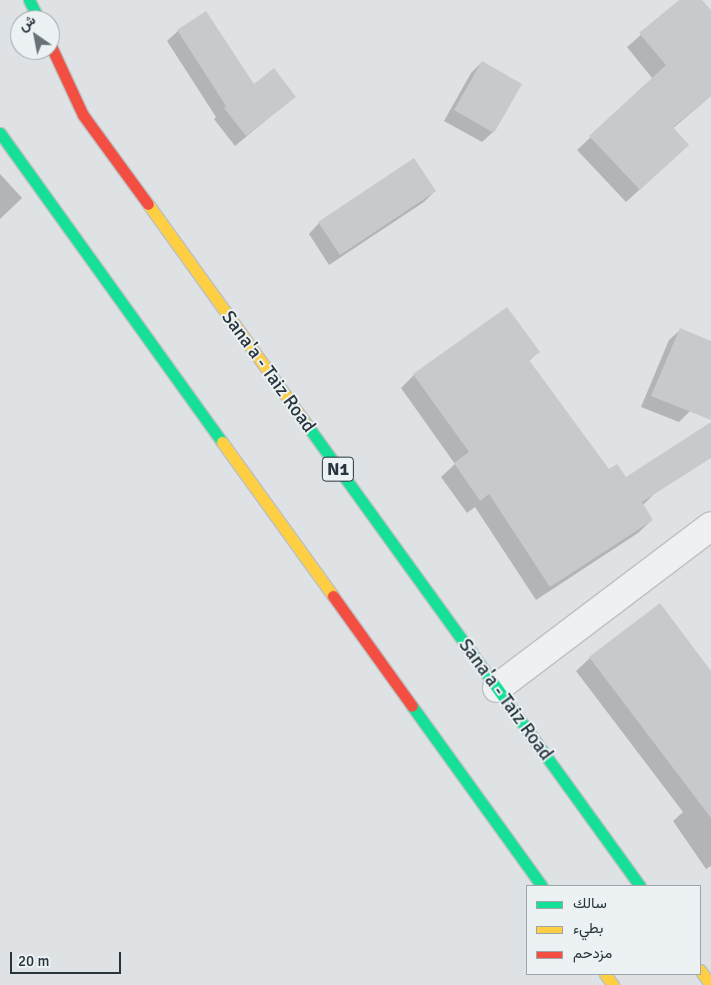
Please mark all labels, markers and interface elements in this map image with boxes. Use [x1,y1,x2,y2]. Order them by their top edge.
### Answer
north arrow [10,10,60,60]
text: ش [15,11,39,35]
street label: Sana'a - Taiz Road [216,307,320,437]
road number: N1 [322,454,354,484]
street label: Sana'a - Taiz Road [453,635,557,765]
legend [526,885,701,975]
text: سالك [573,894,607,912]
text: بطيء [573,919,603,937]
scale bar [12,942,124,974]
text: مزدحم [573,944,612,962]
text: 20 m [18,952,49,970]

